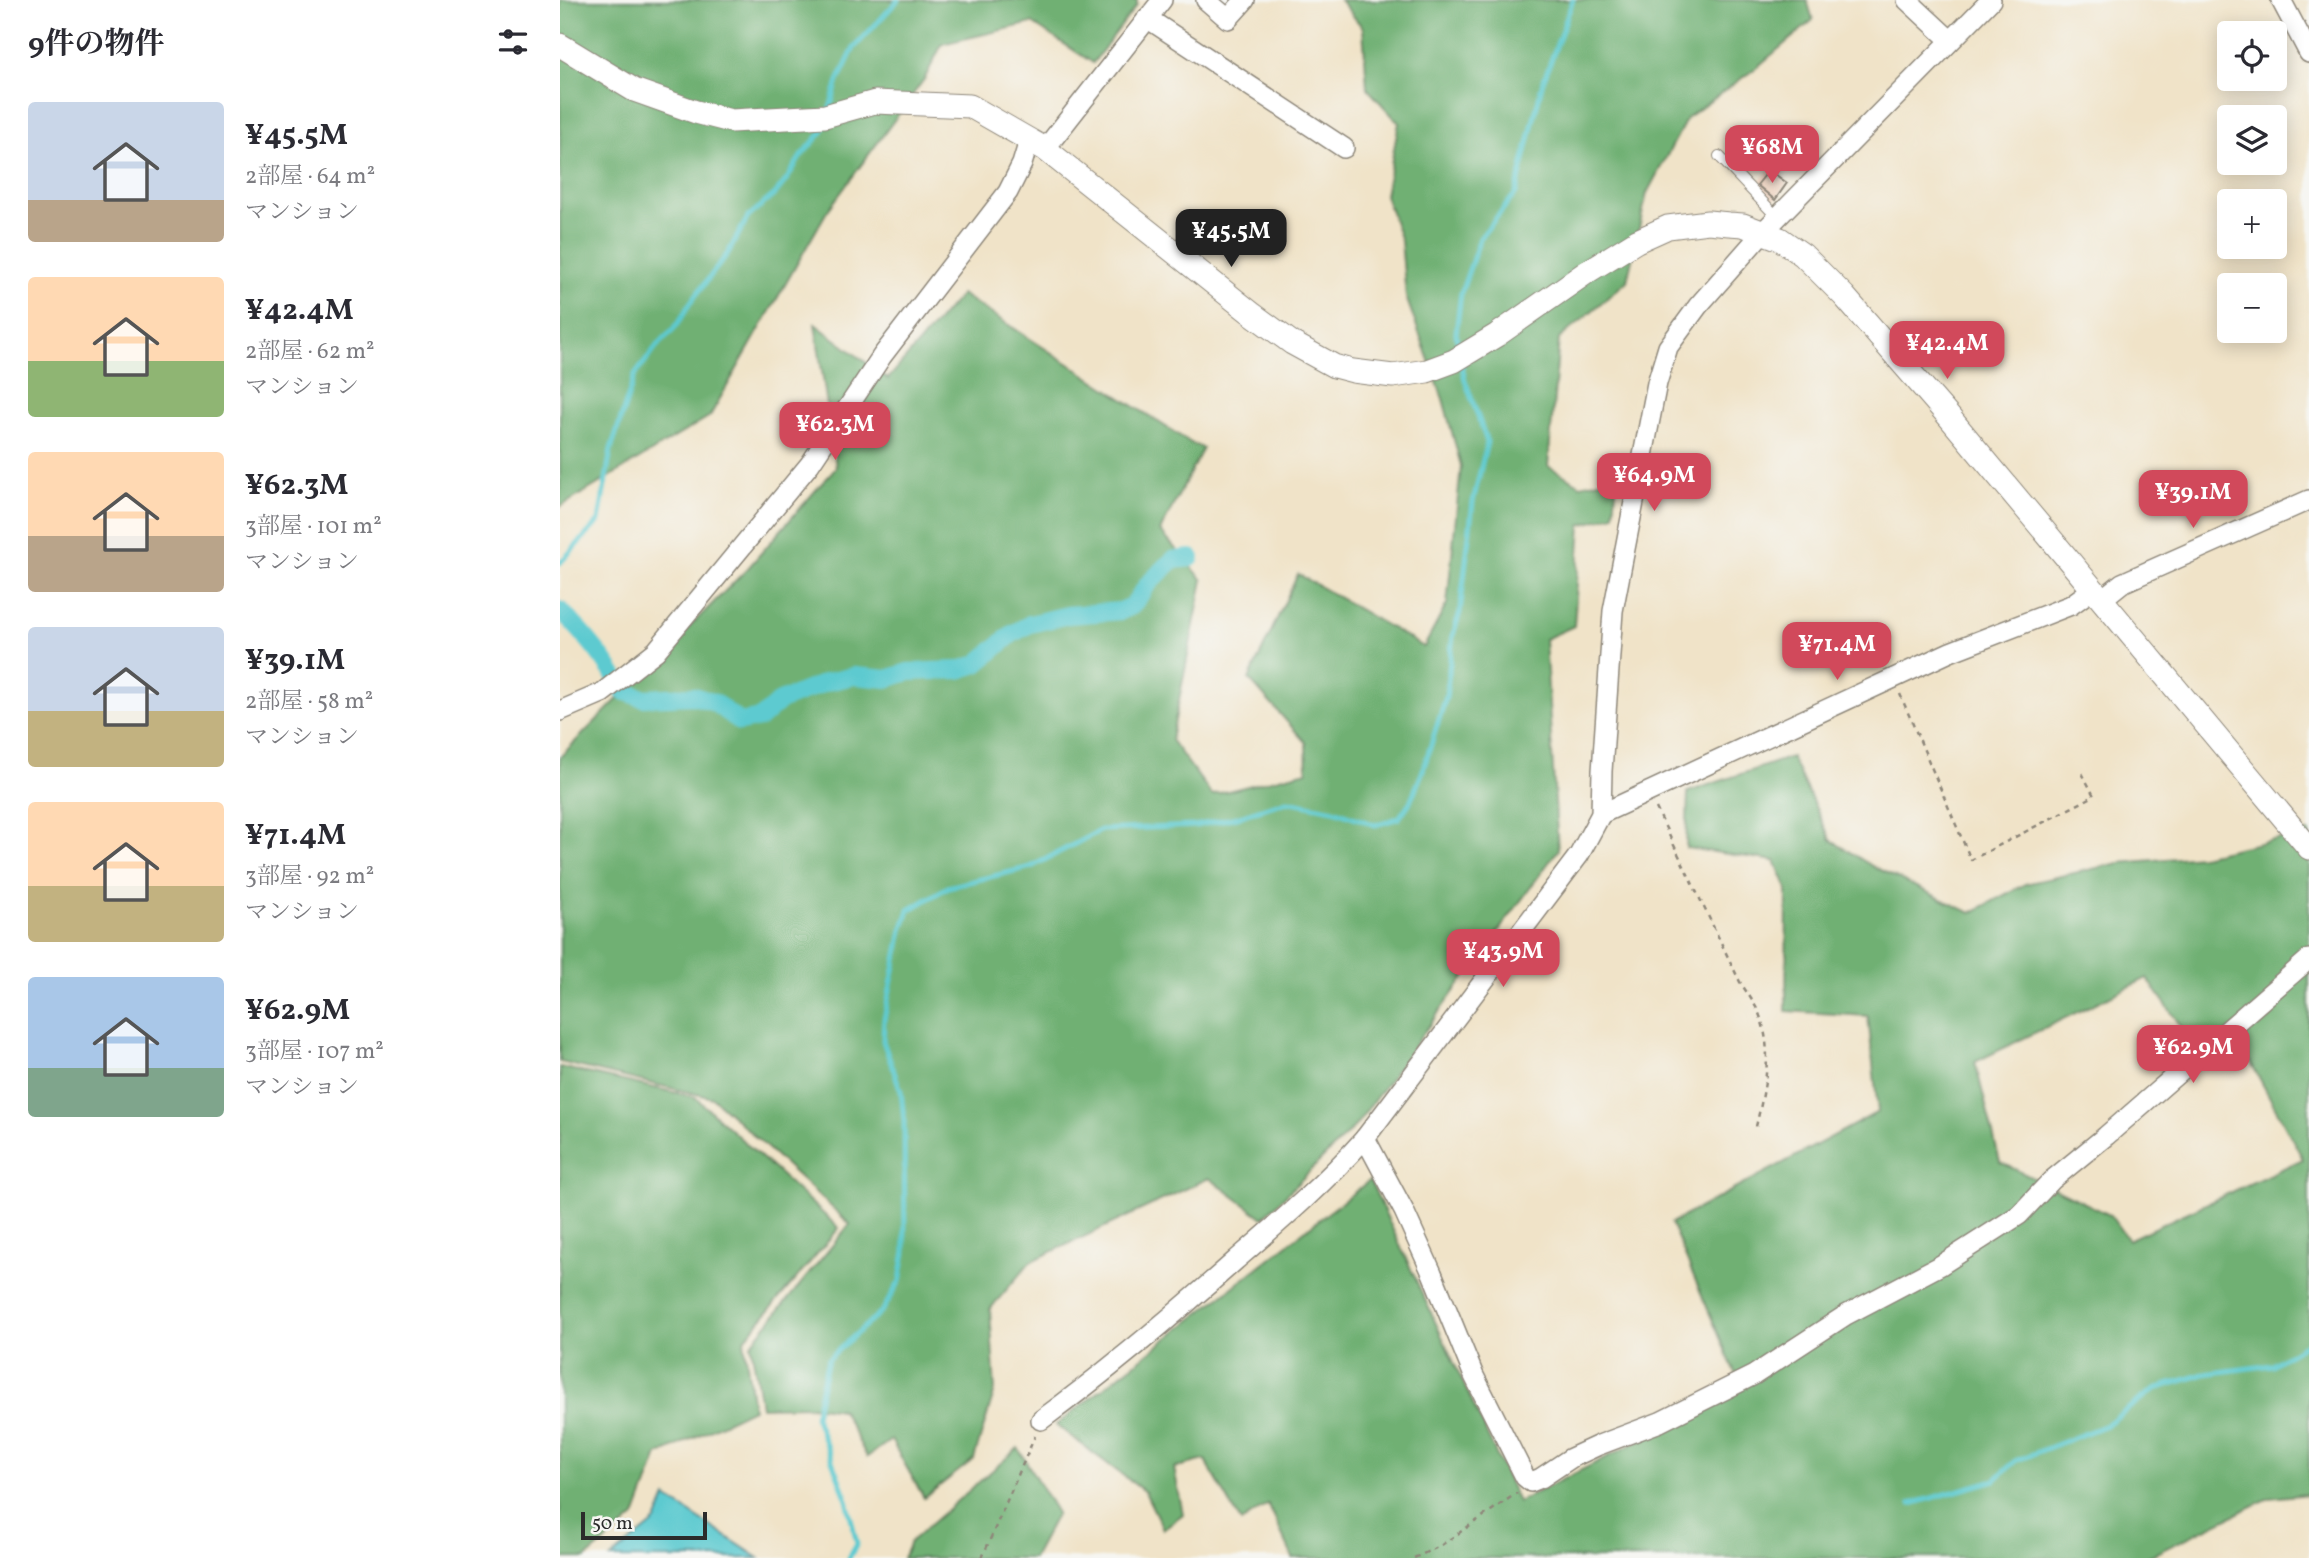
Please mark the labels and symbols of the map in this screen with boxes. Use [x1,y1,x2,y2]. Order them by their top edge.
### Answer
pin: ¥68M [1731,125,1813,185]
pin: ¥45.5M [1174,210,1288,269]
pin: ¥42.4M [1890,322,2004,381]
pin: ¥62.3M [778,402,892,462]
pin: ¥64.9M [1597,454,1711,513]
pin: ¥39.1M [2136,470,2250,530]
pin: ¥71.4M [1780,622,1894,682]
pin: ¥43.9M [1446,930,1560,989]
pin: ¥62.9M [2136,1026,2250,1085]
scale bar [581,1509,707,1541]

